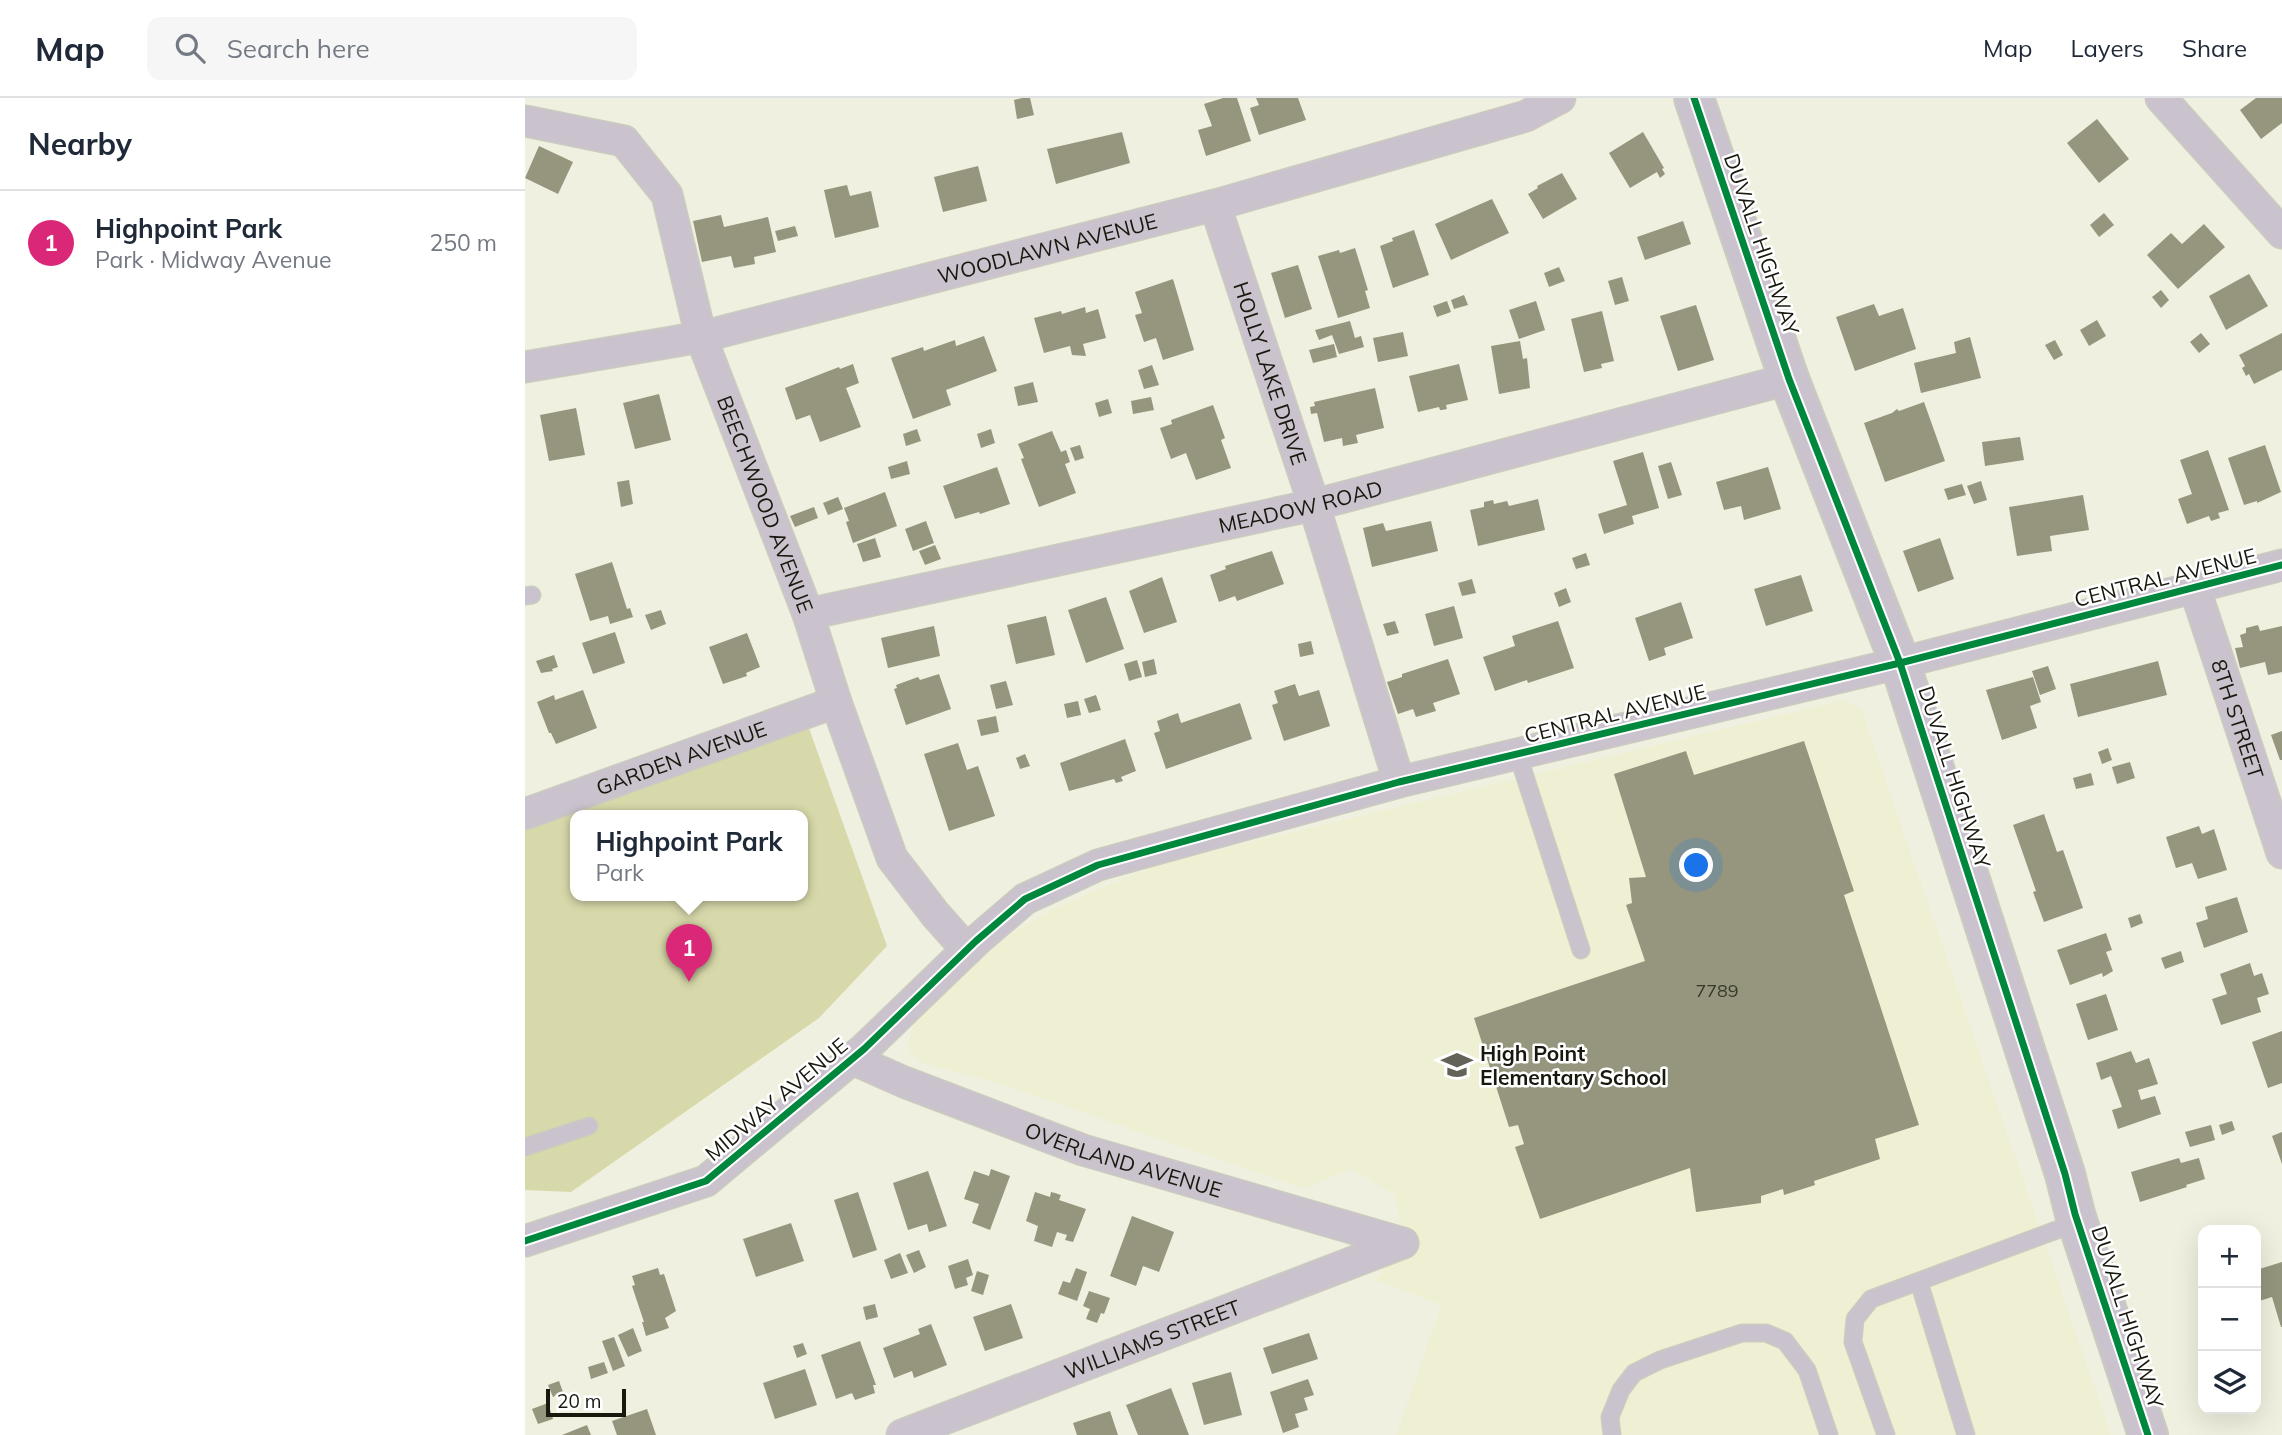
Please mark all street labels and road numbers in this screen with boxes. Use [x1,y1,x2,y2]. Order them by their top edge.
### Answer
street label: DUVALL HIGHWAY [1719,150,1805,338]
street label: WOODLAWN AVENUE [935,207,1160,289]
street label: HOLLY LAKE DRIVE [1228,278,1313,468]
street label: BEECHWOOD AVENUE [712,392,819,616]
street label: MEADOW ROAD [1216,474,1385,538]
street label: CENTRAL AVENUE [2071,542,2259,612]
street label: 8TH STREET [2206,656,2270,782]
street label: CENTRAL AVENUE [1521,678,1709,748]
street label: DUVALL HIGHWAY [1913,682,1997,872]
street label: GARDEN AVENUE [592,715,770,800]
street label: MIDWAY AVENUE [699,1032,853,1166]
street label: OVERLAND AVENUE [1021,1116,1225,1203]
street label: DUVALL HIGHWAY [2086,1222,2170,1412]
street label: WILLIAMS STREET [1061,1293,1244,1385]

